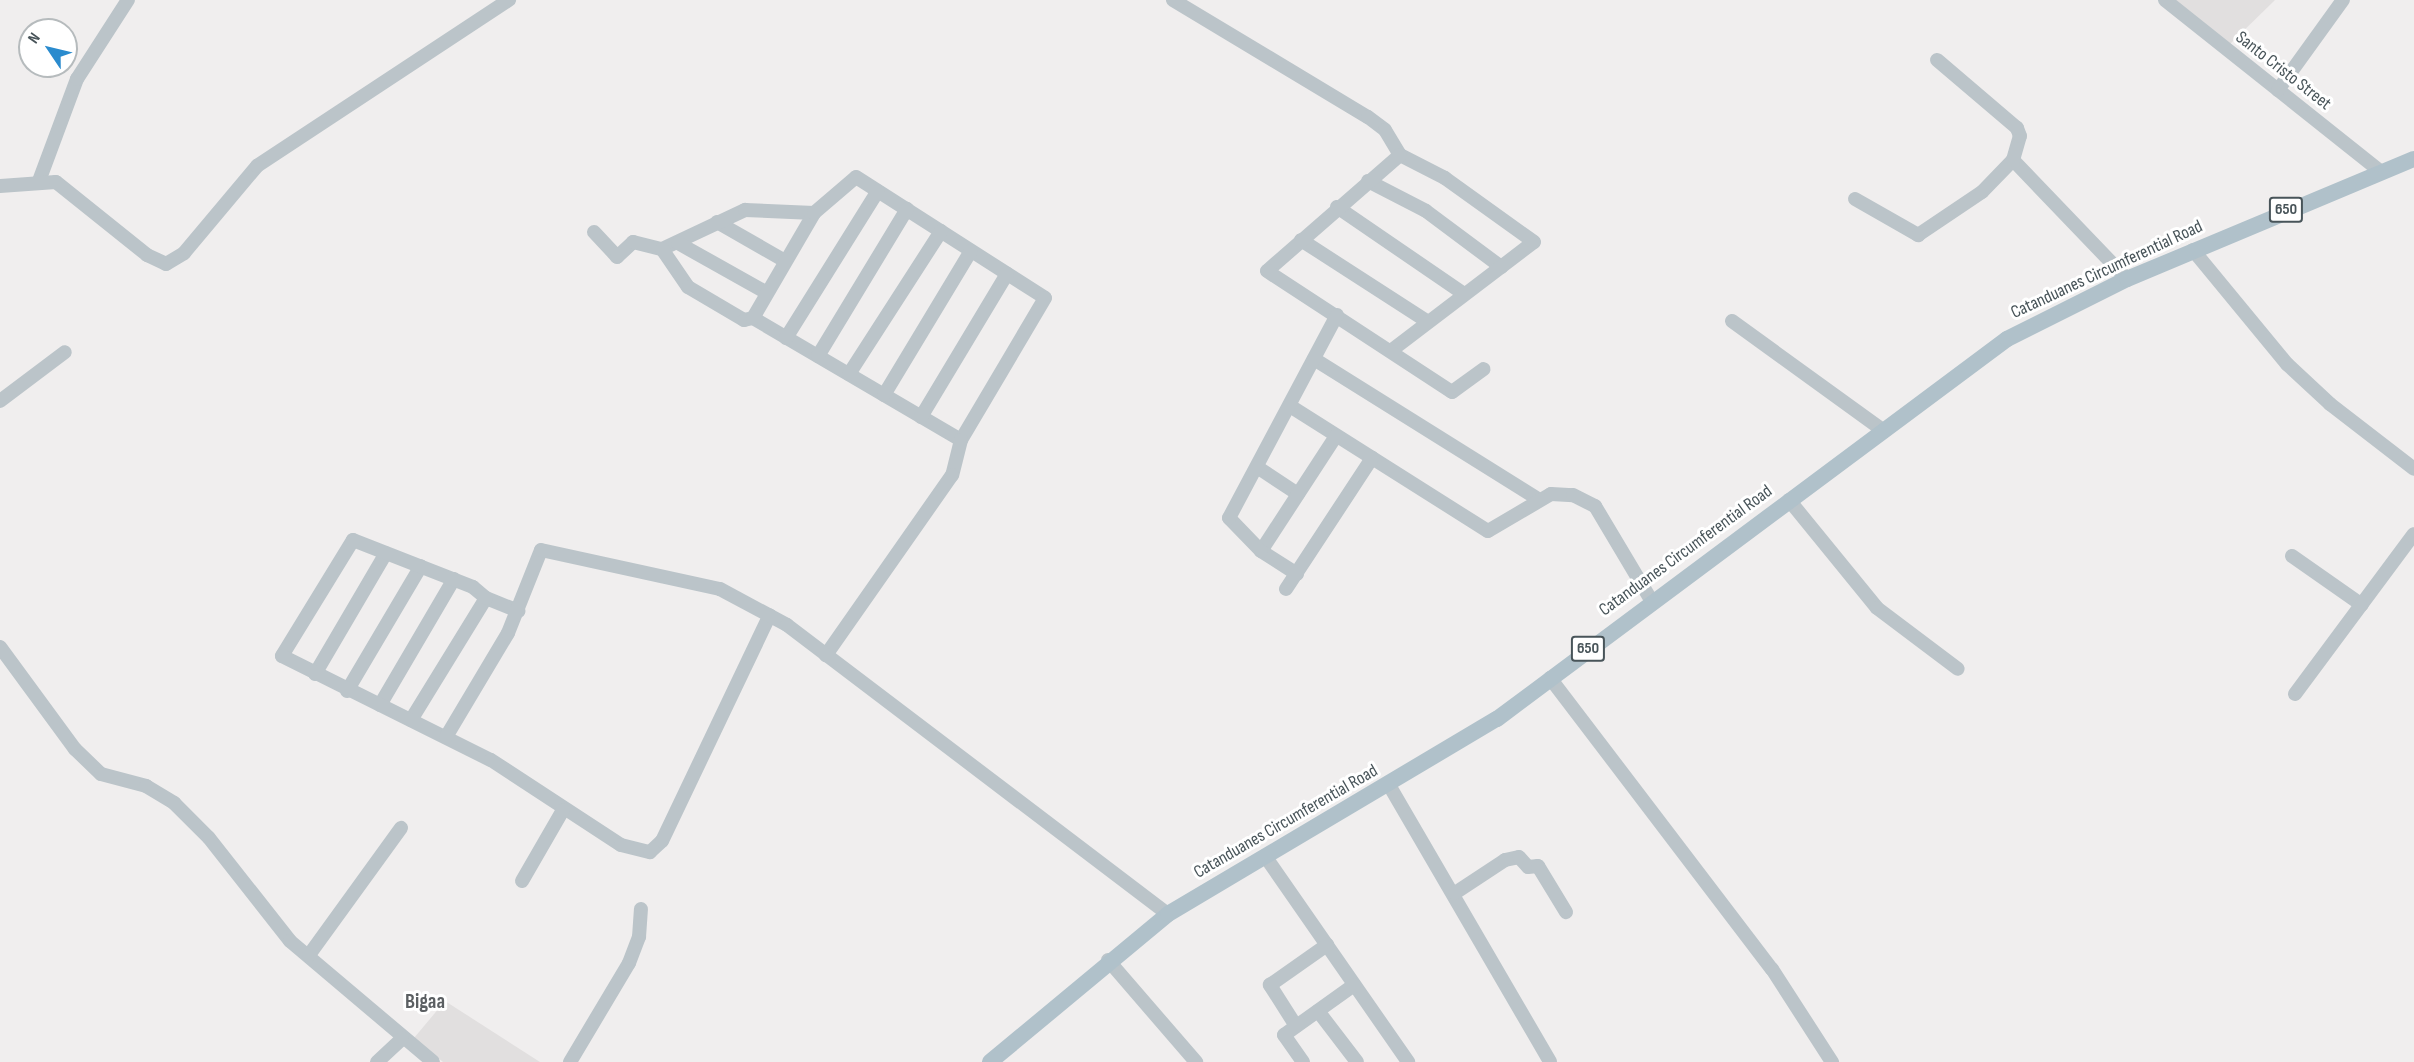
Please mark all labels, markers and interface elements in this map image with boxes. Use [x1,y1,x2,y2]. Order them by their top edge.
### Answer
north arrow [18,18,78,78]
street label: Santo Cristo Street [2231,27,2335,115]
text: N [24,30,45,47]
road number: 650 [2268,197,2304,223]
street label: Catanduanes Circumferential Road [2008,216,2206,324]
street label: Catanduanes Circumferential Road [1595,481,1777,621]
road number: 650 [1570,636,1606,662]
street label: Catanduanes Circumferential Road [1190,760,1382,884]
district label: Bigaa [405,989,445,1015]

